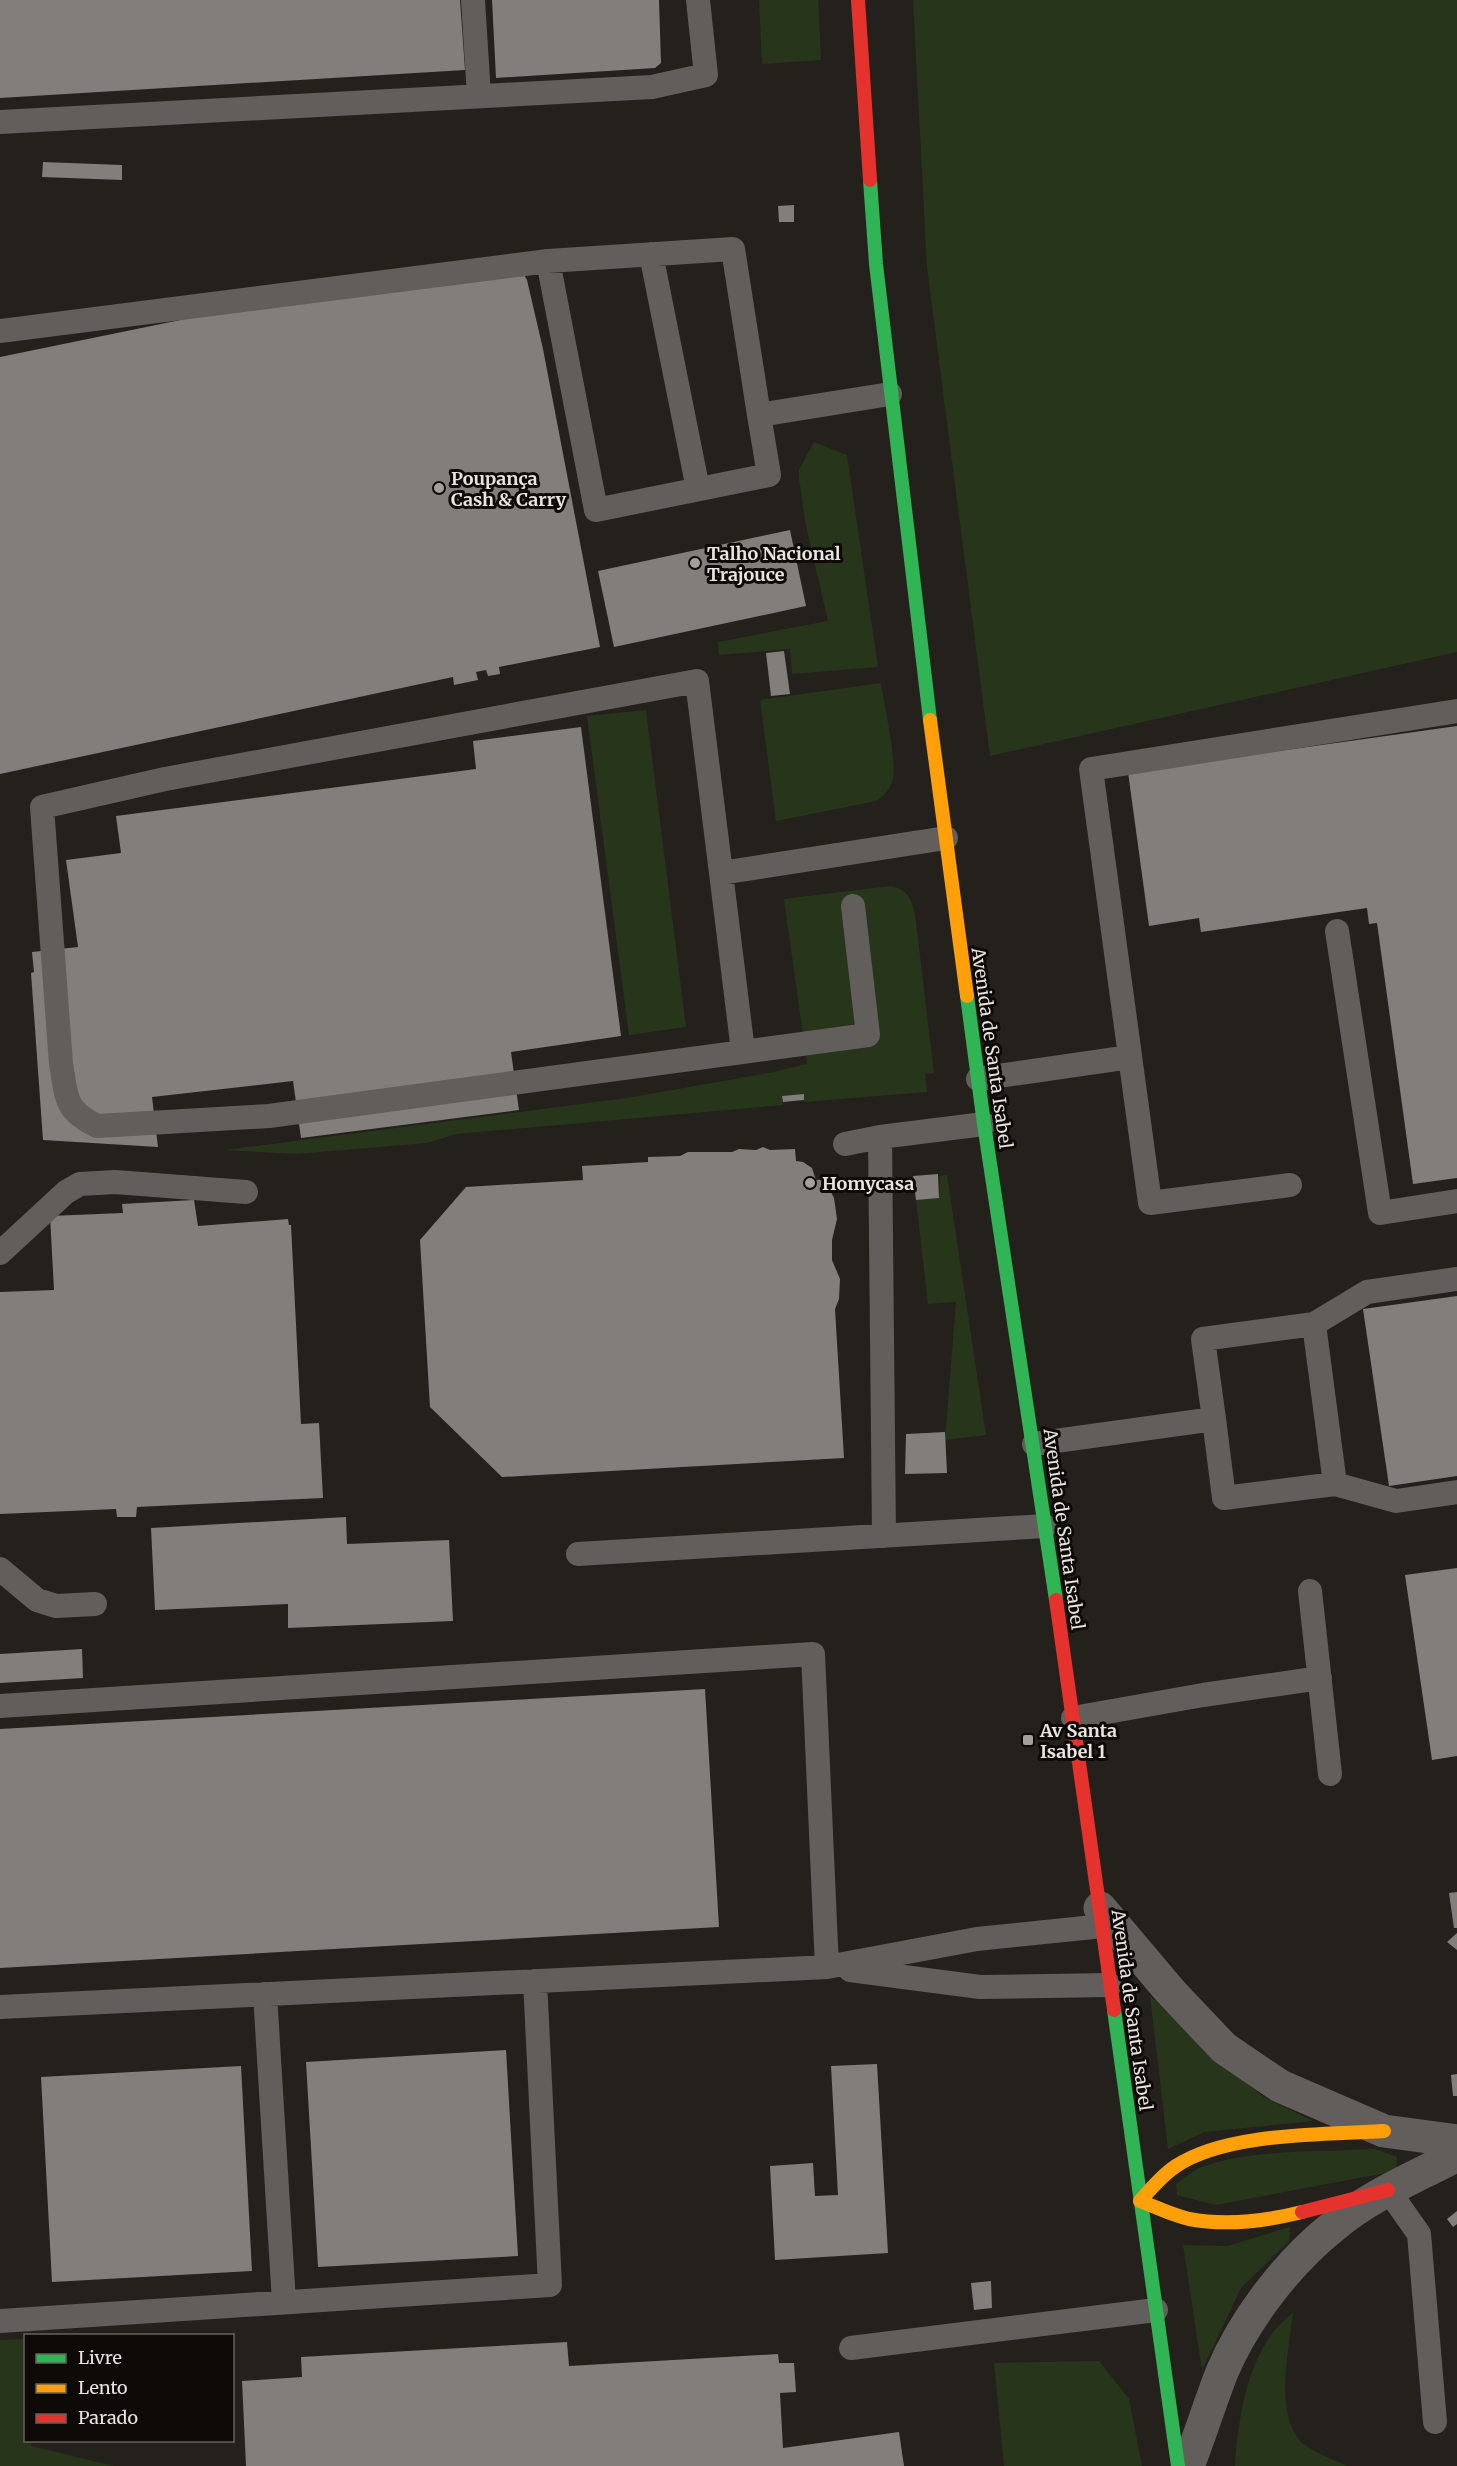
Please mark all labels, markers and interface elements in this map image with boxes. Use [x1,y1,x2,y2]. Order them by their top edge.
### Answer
place label: Poupança Cash & Carry [451,467,566,511]
marker: Poupança Cash & Carry [432,481,446,495]
place label: Talho Nacional Trajouce [707,542,841,586]
marker: Talho Nacional Trajouce [688,556,702,570]
street label: Avenida de Santa Isabel [966,945,1018,1151]
place label: Homycasa [822,1172,914,1195]
marker: Homycasa [803,1176,817,1190]
street label: Avenida de Santa Isabel [1038,1426,1090,1632]
place label: Av Santa Isabel 1 [1039,1719,1117,1763]
marker: Av Santa Isabel 1 [1021,1733,1035,1747]
street label: Avenida de Santa Isabel [1106,1907,1158,2113]
legend [24,2334,234,2442]
text: Livre [78,2346,122,2369]
text: Lento [78,2376,128,2399]
text: Parado [78,2406,138,2429]

